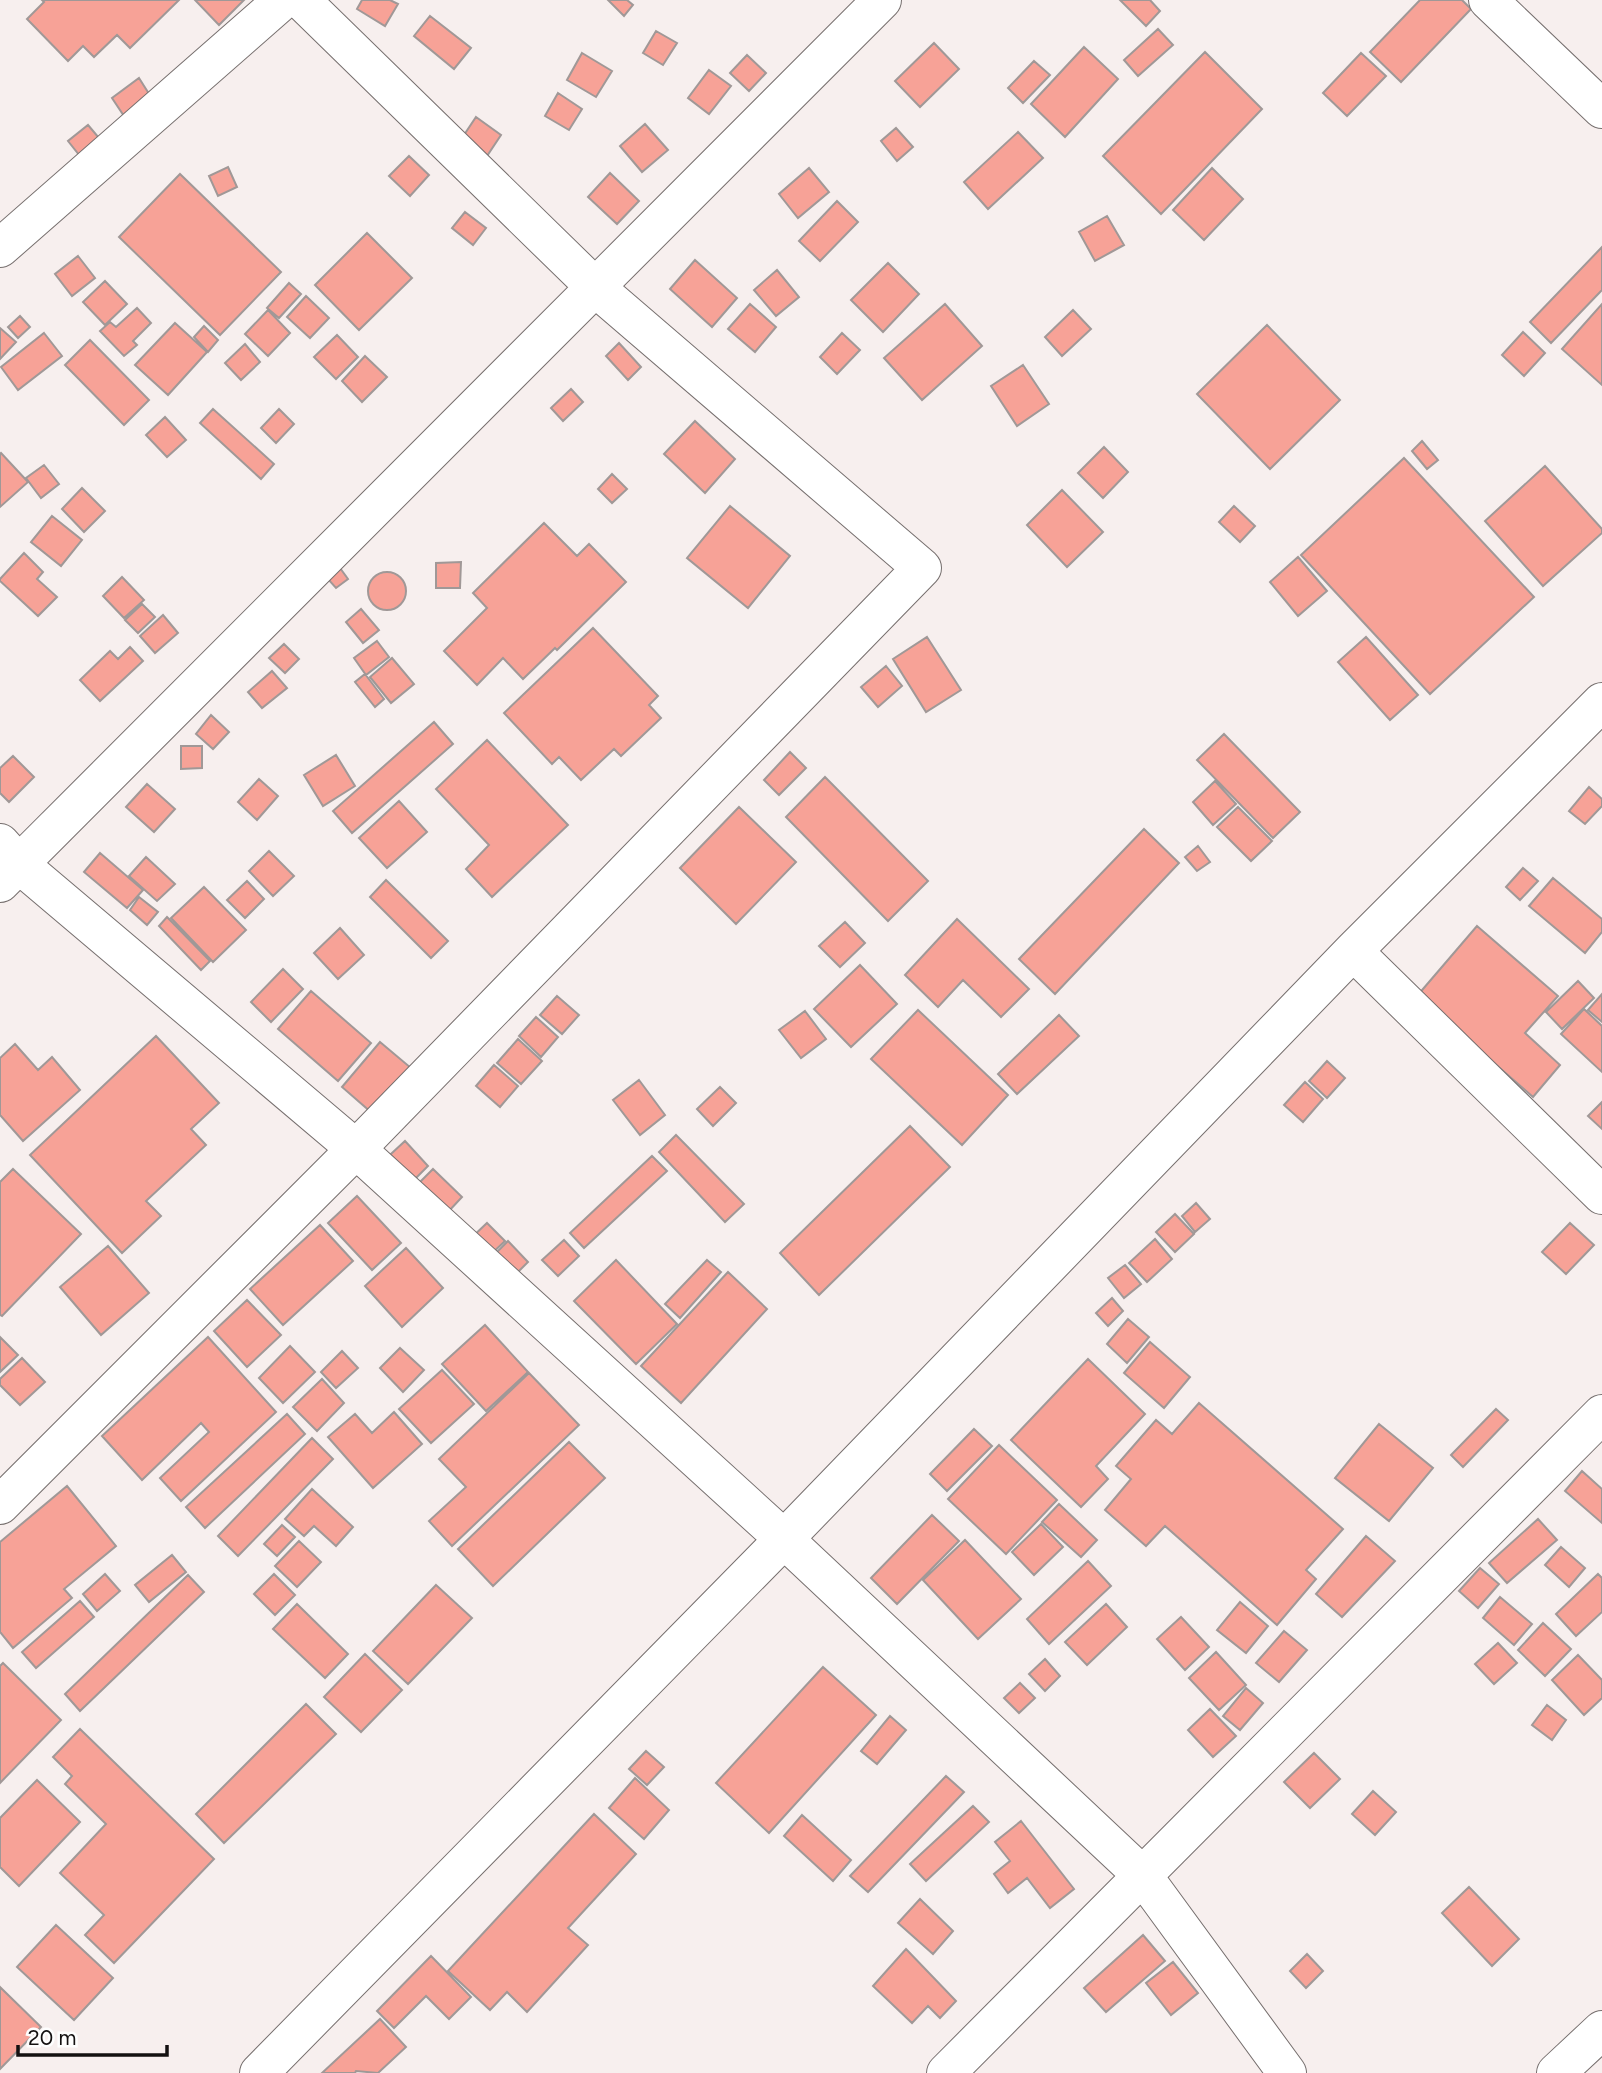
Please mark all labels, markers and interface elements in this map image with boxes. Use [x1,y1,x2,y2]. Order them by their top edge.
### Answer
scale bar [18,2014,166,2058]
text: 20 m [28,2025,76,2050]

